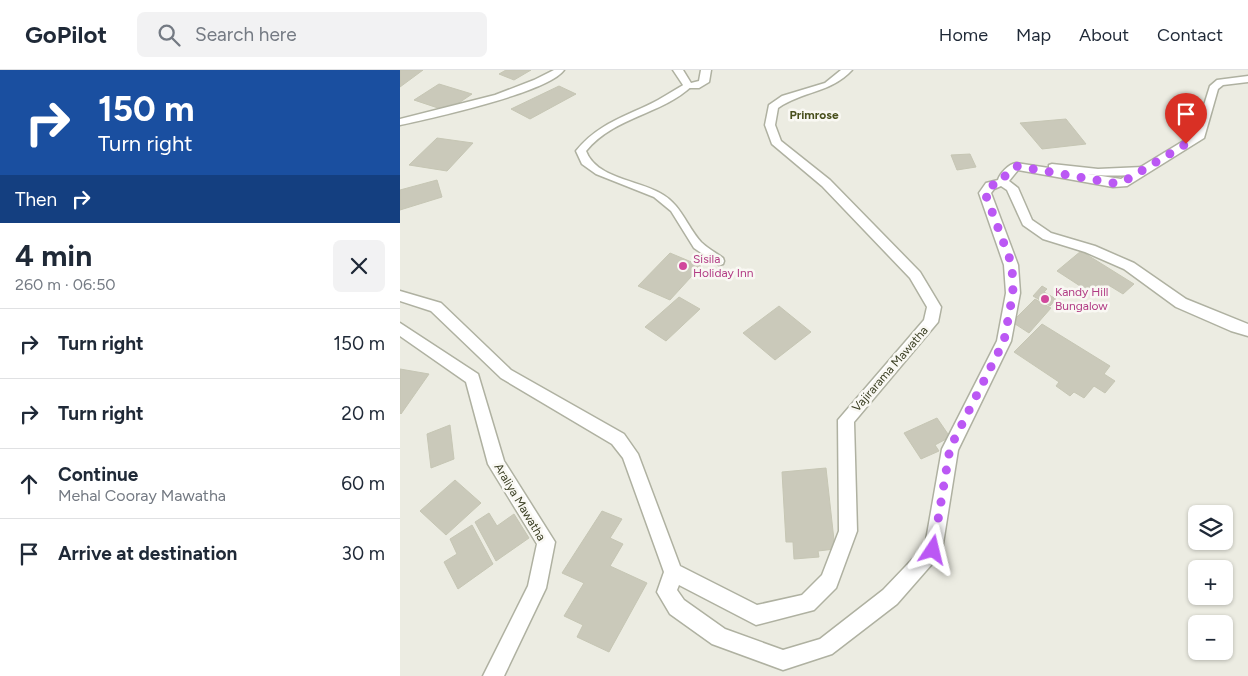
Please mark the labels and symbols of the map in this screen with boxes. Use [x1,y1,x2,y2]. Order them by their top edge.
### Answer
pin [1165,93,1207,144]
district label: Primrose [789,108,839,122]
place label: Sisila Holiday Inn [693,252,754,280]
marker: Sisila Holiday Inn [677,260,689,272]
place label: Kandy Hill Bungalow [1055,285,1108,313]
marker: Kandy Hill Bungalow [1039,293,1051,305]
street label: Vajirarama Mawatha [849,323,931,415]
street label: Araliya Mawatha [491,461,549,543]
position arrow [906,523,958,575]

